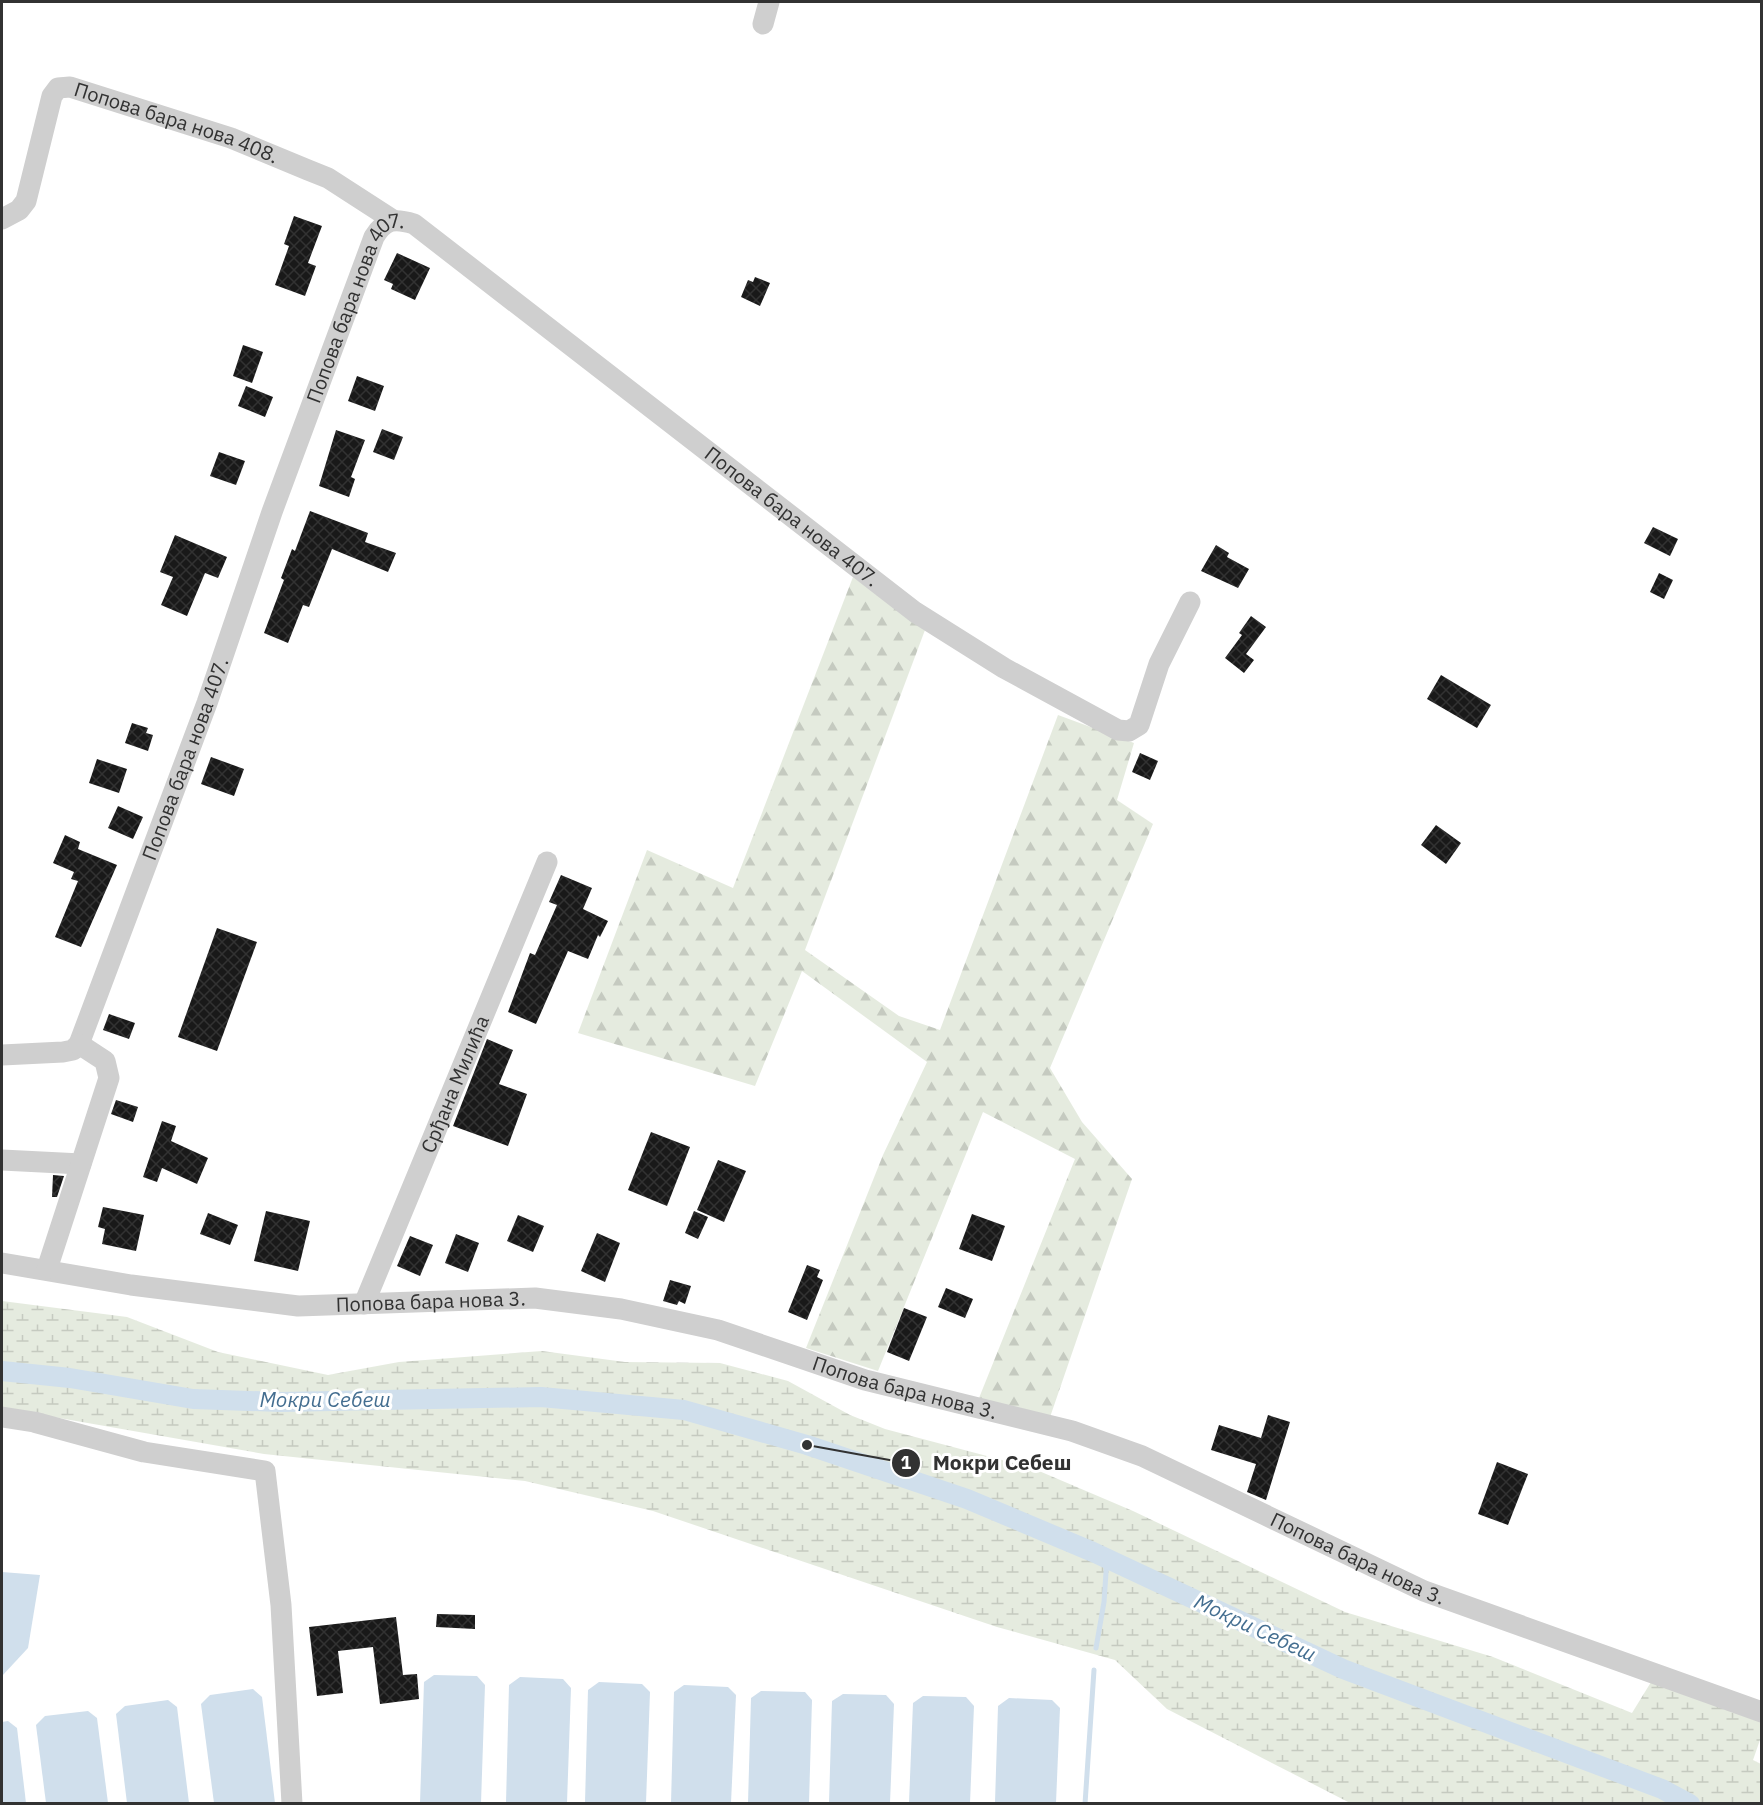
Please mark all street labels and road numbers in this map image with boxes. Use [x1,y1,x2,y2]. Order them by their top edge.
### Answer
street label: Попова бара нова 408. [71,75,283,169]
street label: Попова бара нова 407. [300,206,407,407]
street label: Попова бара нова 407. [699,440,885,592]
street label: Попова бара нова 407. [135,654,234,864]
street label: Срђана Милића [414,1011,495,1157]
street label: Попова бара нова 3. [335,1284,526,1318]
street label: Попова бара нова 3. [809,1349,1000,1425]
street label: Попова бара нова 3. [1266,1505,1449,1610]

